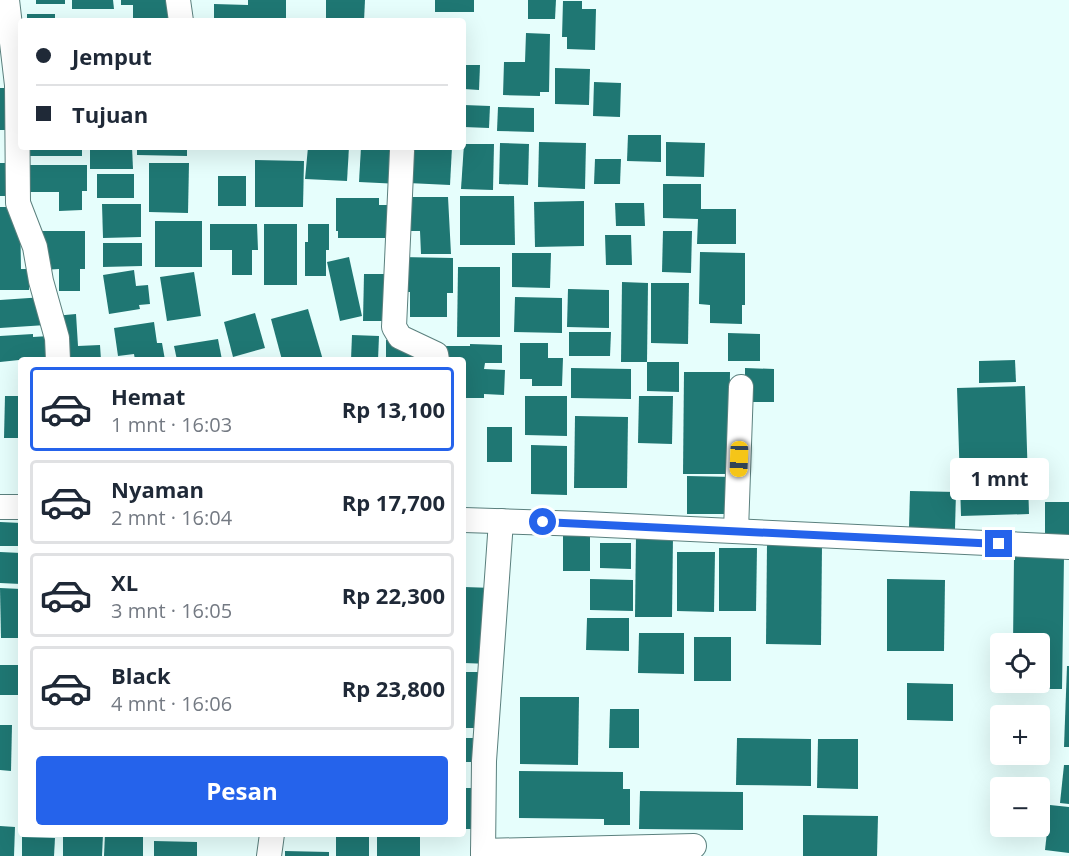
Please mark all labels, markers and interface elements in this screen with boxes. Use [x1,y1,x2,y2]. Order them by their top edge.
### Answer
text: Jemput [72,41,152,71]
text: Tujuan [72,99,148,129]
text: Hemat [111,381,185,411]
icon: car [39,382,93,436]
text: Rp 13,100 [342,394,445,424]
text: 1 mnt · 16:03 [111,411,232,438]
car [729,441,749,477]
callout: 1 mnt [950,457,1048,499]
text: 1 mnt [970,465,1029,492]
text: Nyaman [111,474,204,504]
icon: car [39,475,93,529]
text: Rp 17,700 [342,487,445,517]
text: 2 mnt · 16:04 [111,504,232,531]
route start [529,508,556,535]
route end [985,530,1012,557]
text: XL [111,567,138,597]
icon: car [39,568,93,622]
text: Rp 22,300 [342,580,445,610]
text: 3 mnt · 16:05 [111,597,232,624]
map controls [990,633,1050,837]
button: locate [990,633,1050,693]
text: Black [111,660,171,690]
icon: car [39,661,93,715]
text: Rp 23,800 [342,673,445,703]
text: 4 mnt · 16:06 [111,690,232,717]
button: + [990,705,1050,765]
button: Pesan [36,756,448,825]
button: − [990,777,1050,837]

